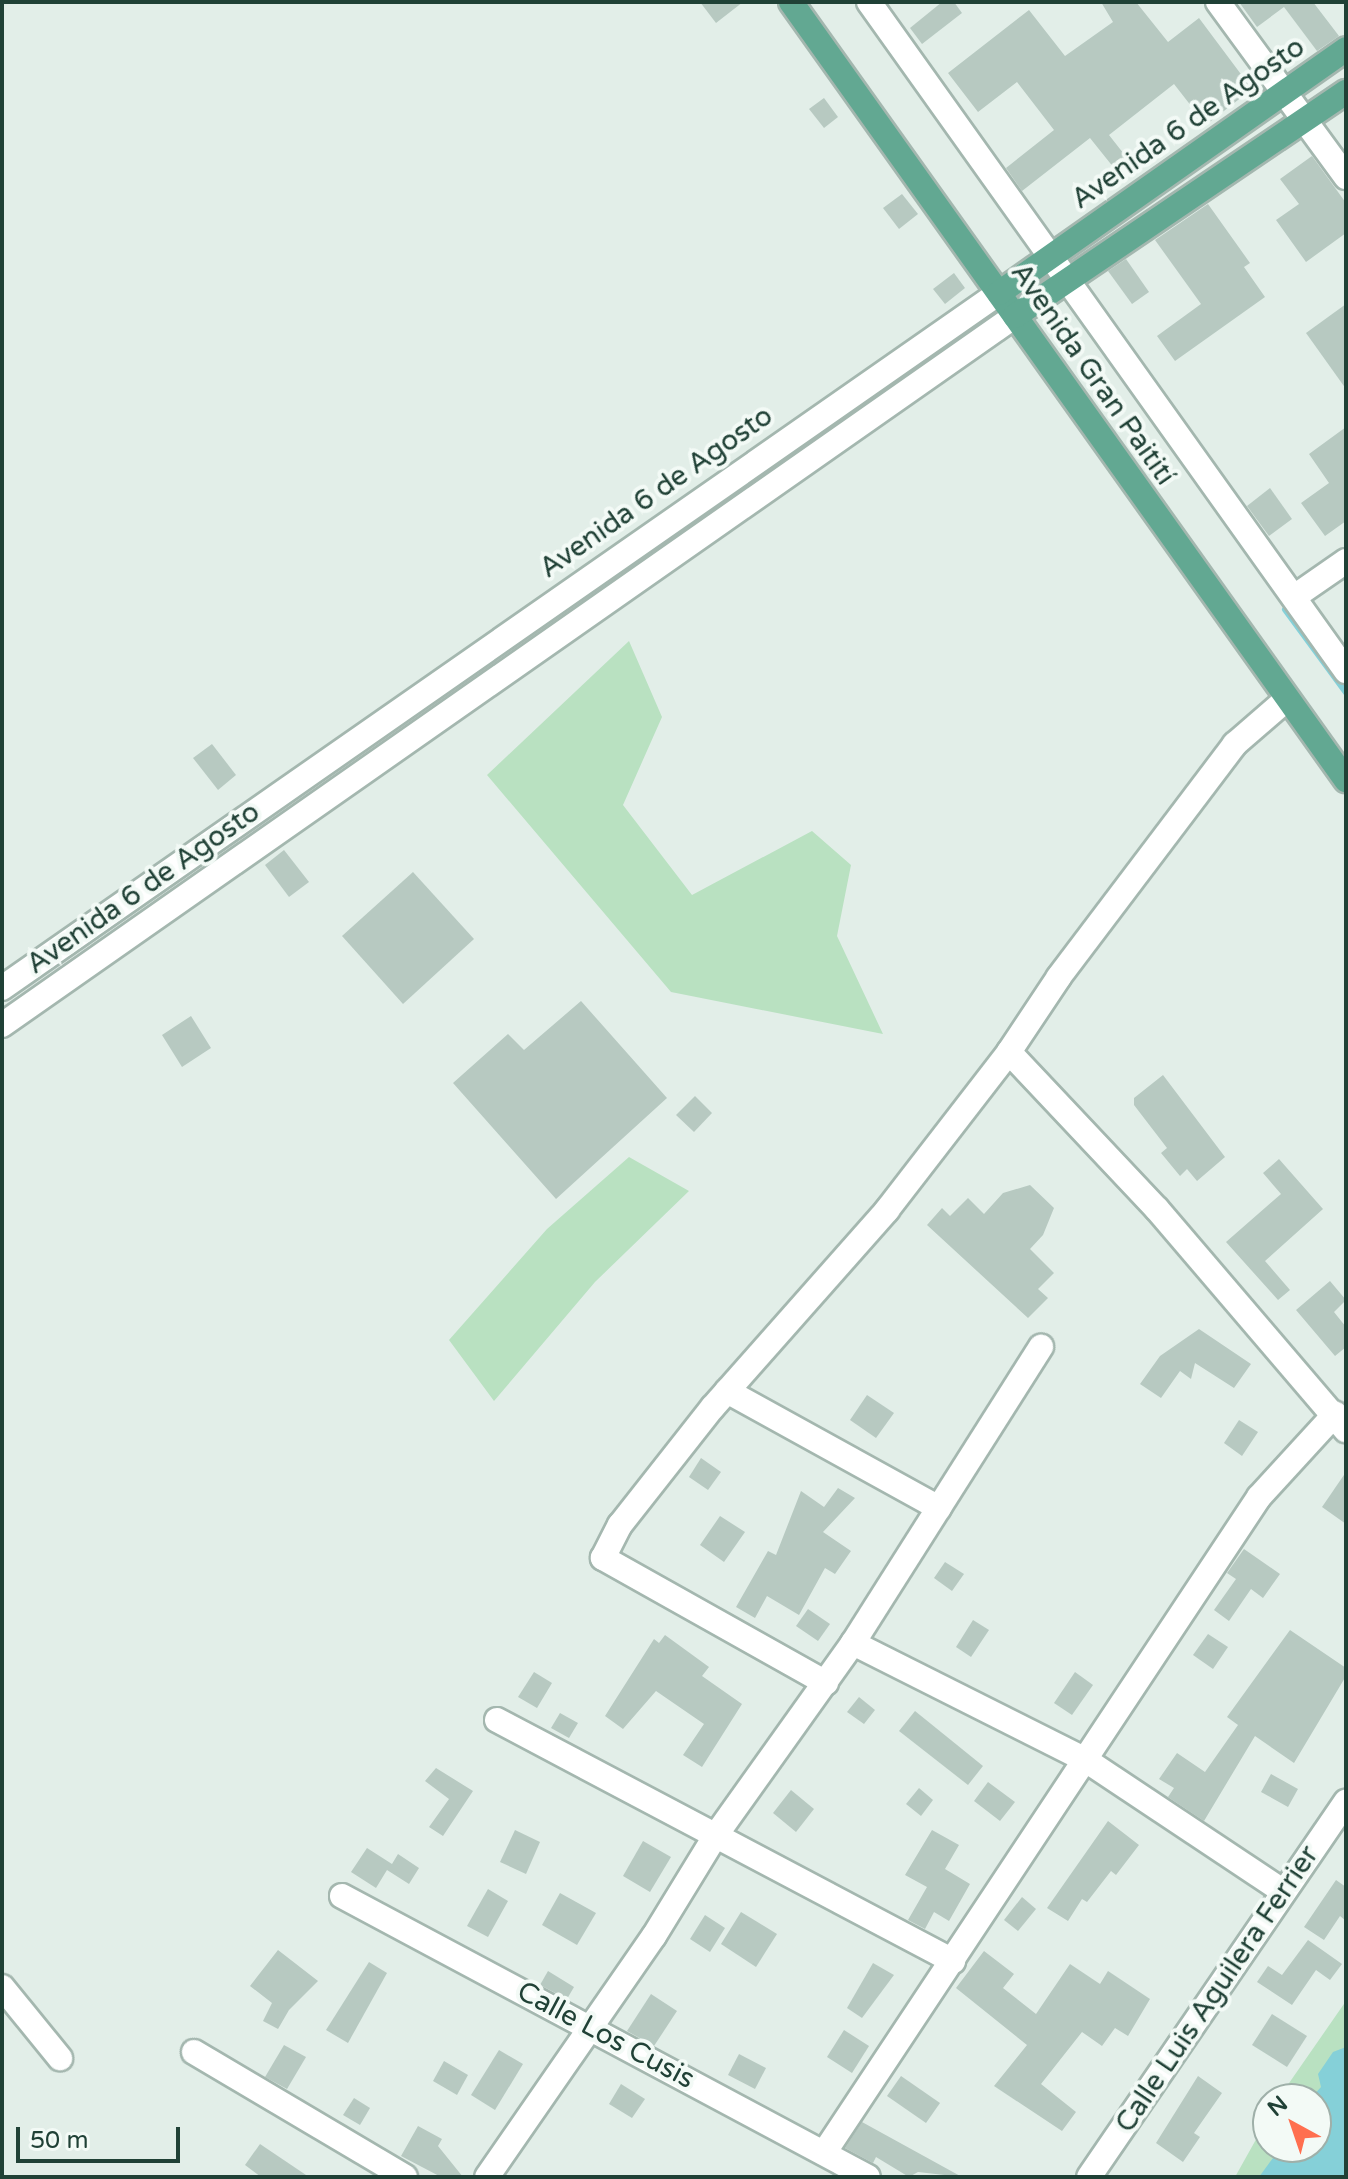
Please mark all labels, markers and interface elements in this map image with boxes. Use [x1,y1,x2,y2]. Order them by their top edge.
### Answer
street label: Avenida 6 de Agosto [1065,30,1311,216]
street label: Avenida Gran Paitití [1004,257,1182,491]
street label: Avenida 6 de Agosto [533,399,779,585]
street label: Avenida 6 de Agosto [20,795,266,981]
street label: Calle Luis Aguilera Ferrier [1108,1839,1326,2139]
street label: Calle Los Cusis [511,1974,701,2096]
north arrow [1252,2083,1332,2163]
text: N [1263,2091,1293,2122]
scale bar [20,2111,184,2161]
text: 50 m [30,2126,88,2155]

